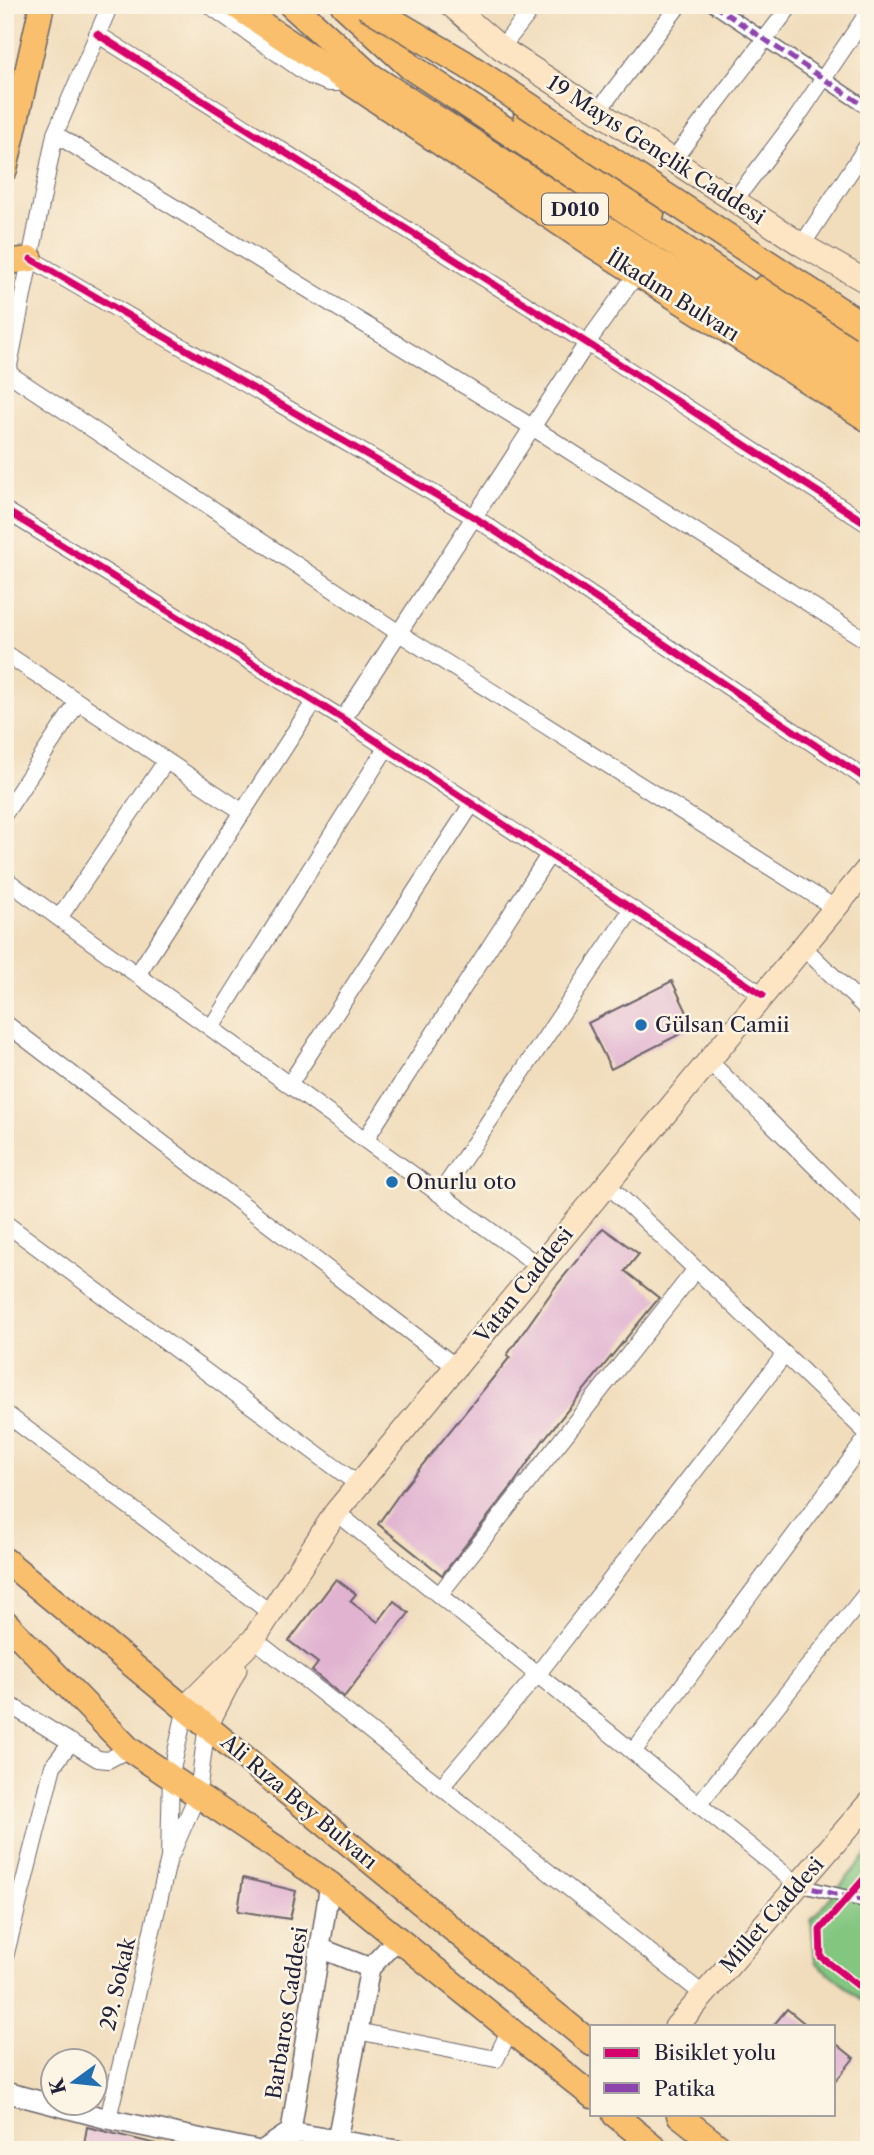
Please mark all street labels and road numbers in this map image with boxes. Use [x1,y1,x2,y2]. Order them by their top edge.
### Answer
street label: 19 Mayıs Gençlik Caddesi [543,70,770,229]
road number: D010 [542,194,608,224]
street label: İlkadım Bulvarı [602,245,744,346]
street label: Vatan Caddesi [469,1222,578,1348]
street label: Ali Rıza Bey Bulvarı [215,1728,382,1874]
street label: Millet Caddesi [715,1852,829,1978]
street label: Barbaros Caddesi [260,1925,313,2101]
street label: 29. Sokak [95,1934,141,2033]

